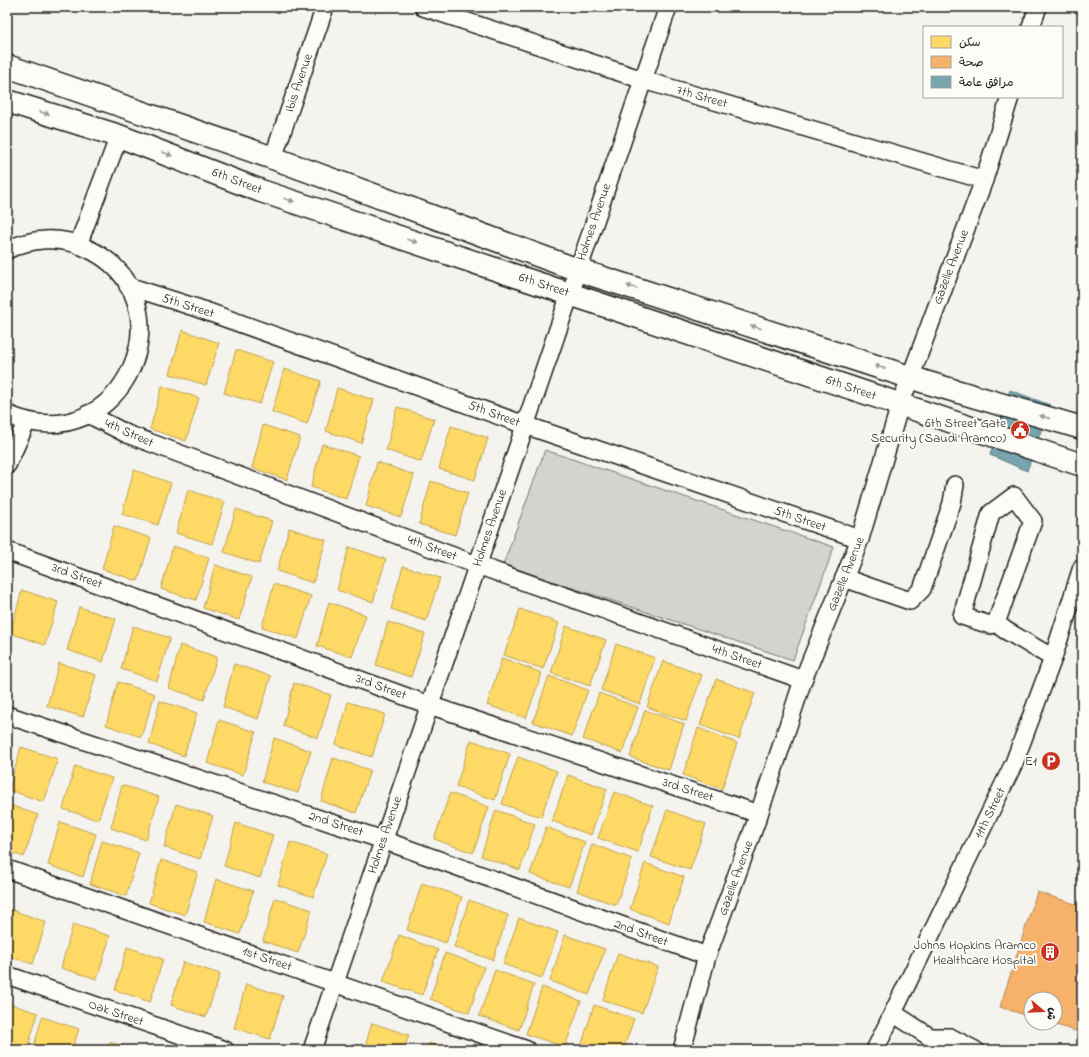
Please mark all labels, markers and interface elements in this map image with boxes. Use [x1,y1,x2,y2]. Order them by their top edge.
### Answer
legend [923,26,1063,98]
text: سكن [959,34,981,52]
street label: Ibis Avenue [280,51,318,115]
text: صحة [959,54,984,72]
text: مرافق عامة [959,74,1014,92]
street label: 7th Street [674,81,730,113]
one-way arrow [39,110,51,116]
one-way arrow [162,152,174,158]
street label: 6th Street [209,163,265,199]
street label: Holmes Avenue [572,181,616,263]
one-way arrow [283,197,295,203]
street label: Gazelle Avenue [928,227,974,307]
one-way arrow [407,238,419,244]
street label: 6th Street [516,268,572,302]
one-way arrow [626,284,638,290]
street label: 5th Street [159,289,217,324]
one-way arrow [750,324,762,330]
one-way arrow [874,364,886,370]
street label: 6th Street [823,371,879,406]
street label: 5th Street [465,396,523,432]
street label: 4th Street [101,414,157,452]
place label: 6th Street Gate Security (Saudi Aramco) [871,414,1006,449]
one-way arrow [1038,414,1050,420]
public building icon: 6th Street Gate Security (Saudi Aramco) [1009,419,1031,441]
street label: Holmes Avenue [468,487,512,569]
street label: 5th Street [771,501,829,537]
street label: 4th Street [404,530,460,566]
street label: Gazelle Avenue [822,534,870,614]
street label: 3rd Street [49,558,106,594]
street label: 4th Street [709,640,765,675]
street label: 3rd Street [353,669,410,705]
parking icon: E1 [1040,750,1062,772]
place label: E1 [1025,752,1037,771]
street label: 3rd Street [660,773,717,807]
street label: 11th Street [969,784,1011,842]
street label: Holmes Avenue [363,794,407,876]
street label: 2nd Street [306,806,366,842]
street label: Gazelle Avenue [714,838,758,918]
street label: 2nd Street [611,914,671,952]
place label: Johns Hopkins Aramco Healthcare Hospital [914,936,1036,970]
building icon: Johns Hopkins Aramco Healthcare Hospital [1039,941,1061,963]
street label: 1st Street [240,942,295,977]
north arrow [1023,991,1063,1031]
street label: Oak Street [86,995,147,1032]
text: ش [1042,1006,1061,1022]

